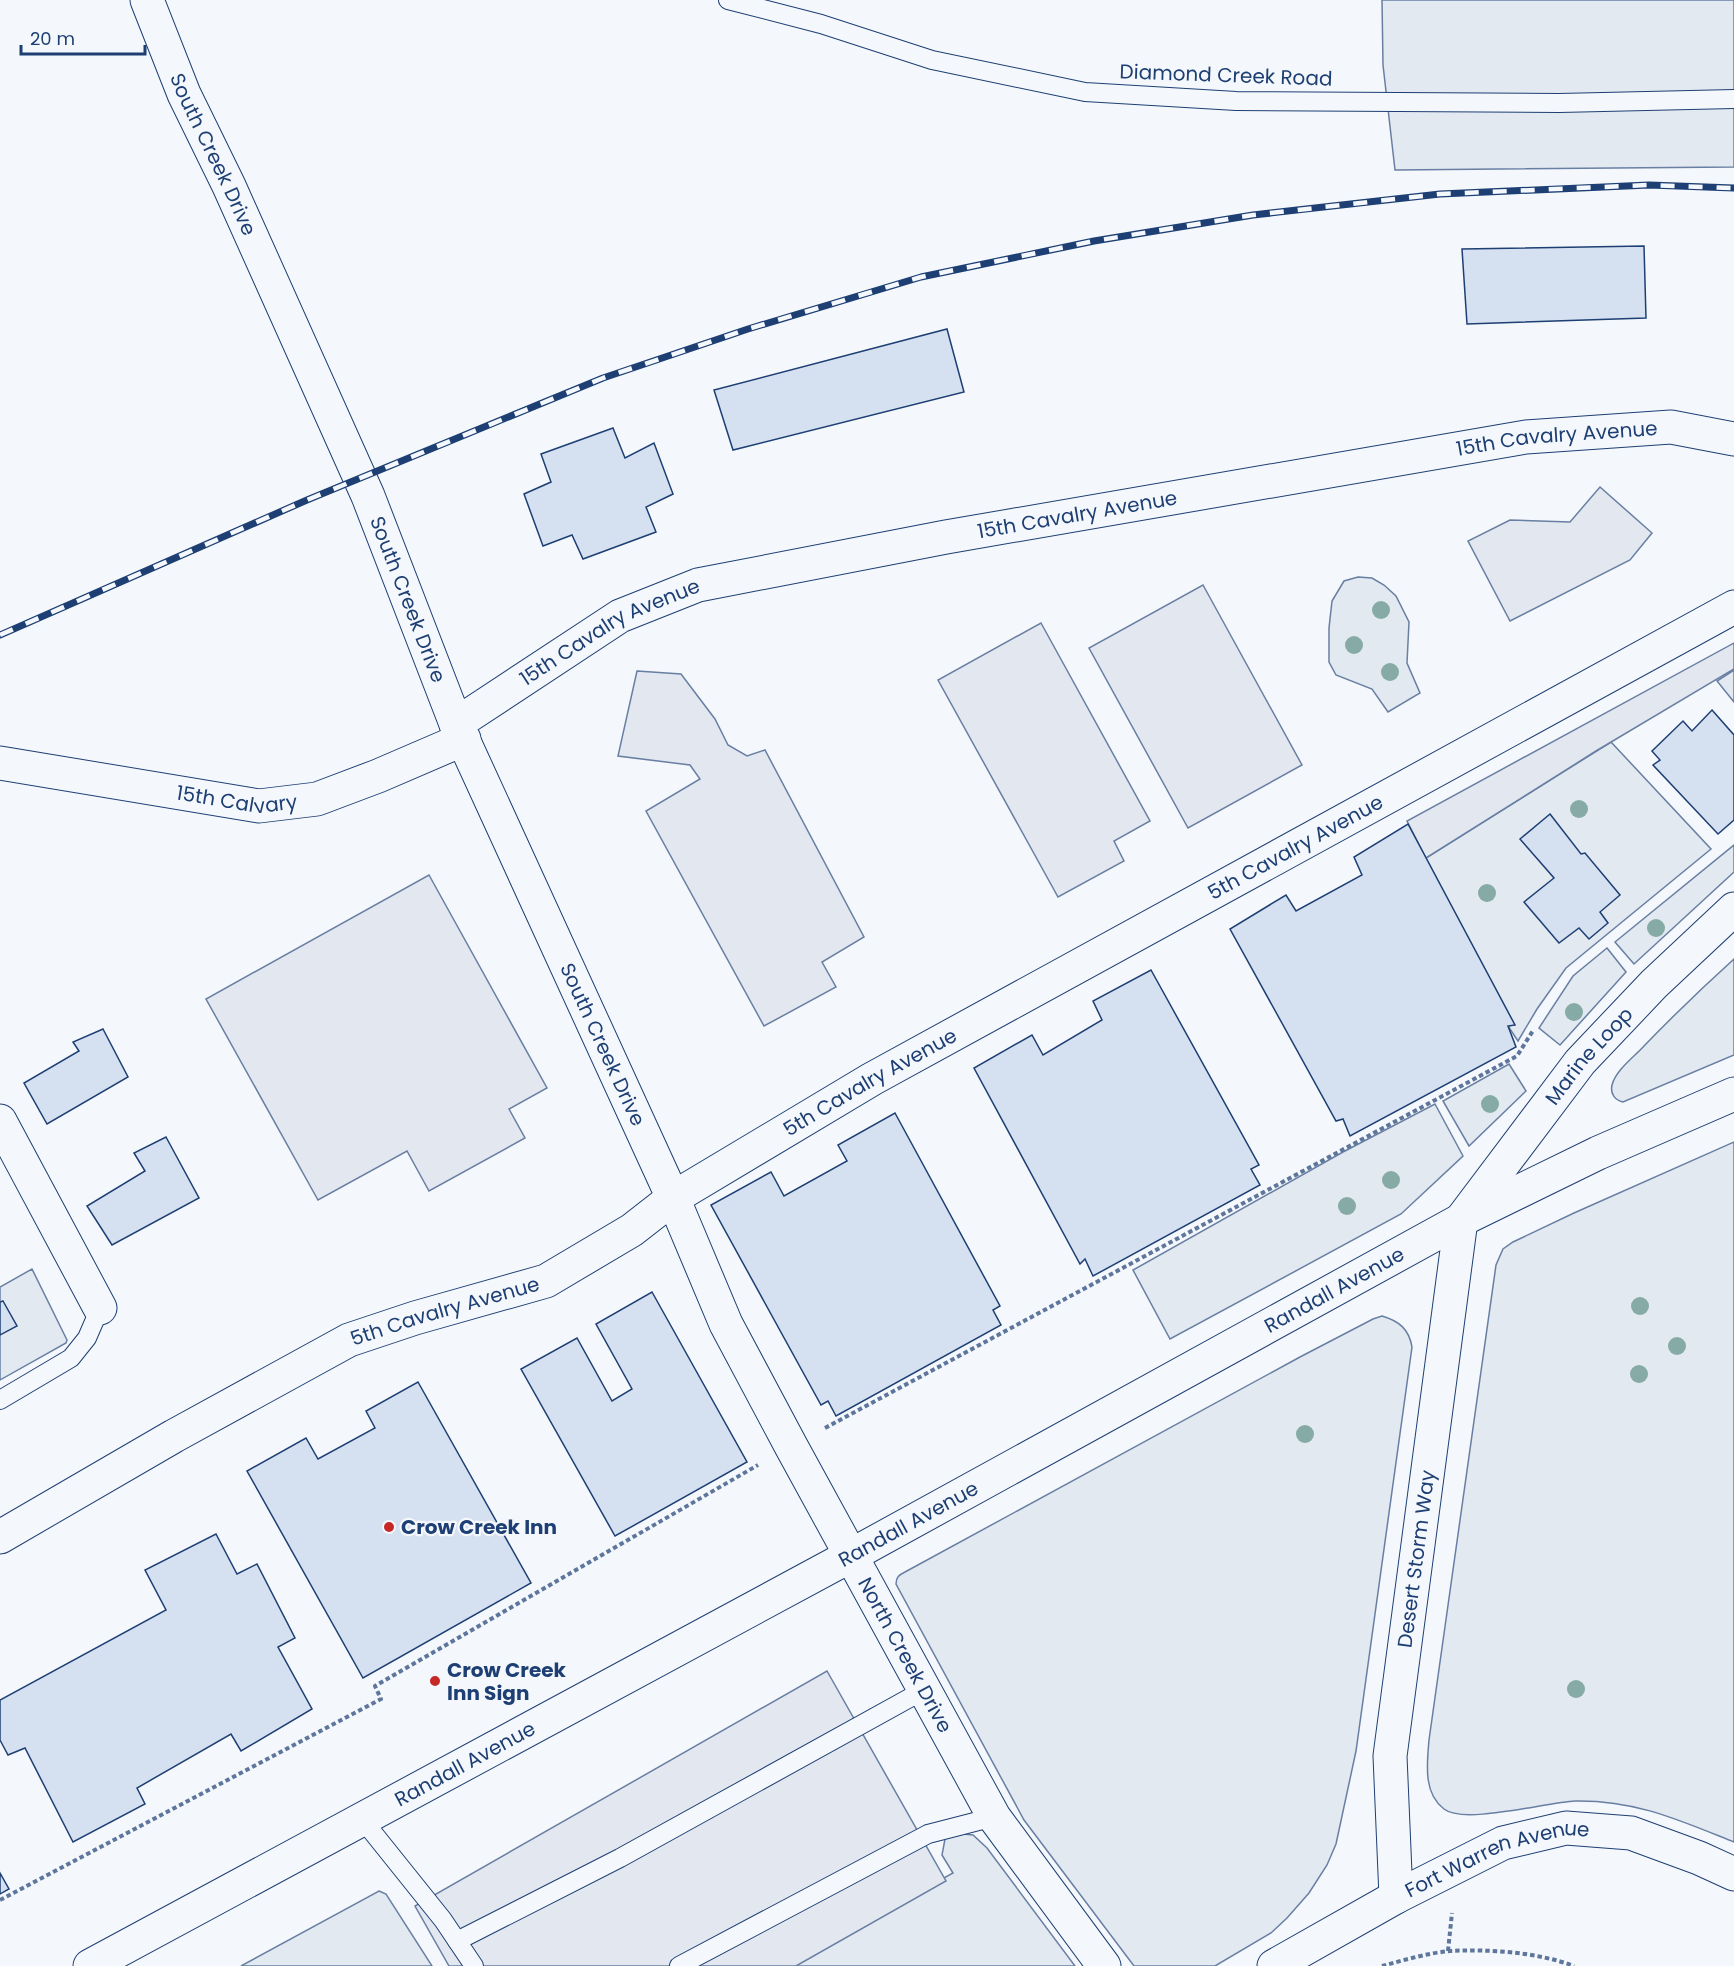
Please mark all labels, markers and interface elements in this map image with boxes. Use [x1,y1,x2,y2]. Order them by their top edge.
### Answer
scale bar [21,18,146,56]
text: 20 m [30,26,75,51]
street label: Diamond Creek Road [1119,57,1333,93]
street label: South Creek Drive [163,69,263,240]
street label: 15th Cavalry Avenue [1454,414,1658,463]
street label: 15th Cavalry Avenue [975,483,1179,545]
street label: South Creek Drive [363,512,453,687]
street label: 15th Cavalry Avenue [514,572,704,692]
street label: 15th Calvary [174,779,299,821]
street label: 5th Cavalry Avenue [1203,788,1388,907]
street label: South Creek Drive [553,958,652,1130]
street label: Marine Loop [1539,1001,1639,1111]
street label: 5th Cavalry Avenue [778,1021,962,1143]
street label: Randall Avenue [1259,1240,1409,1340]
street label: 5th Cavalry Avenue [347,1270,543,1353]
street label: Desert Storm Way [1390,1468,1442,1649]
street label: Randall Avenue [833,1474,983,1574]
place label: Crow Creek Inn [401,1513,557,1541]
marker: Crow Creek Inn [382,1520,396,1534]
street label: North Creek Drive [851,1572,959,1738]
place label: Crow Creek Inn Sign [447,1656,567,1707]
marker: Crow Creek Inn Sign [428,1674,442,1688]
street label: Randall Avenue [390,1714,540,1813]
street label: Fort Warren Avenue [1400,1814,1591,1904]

